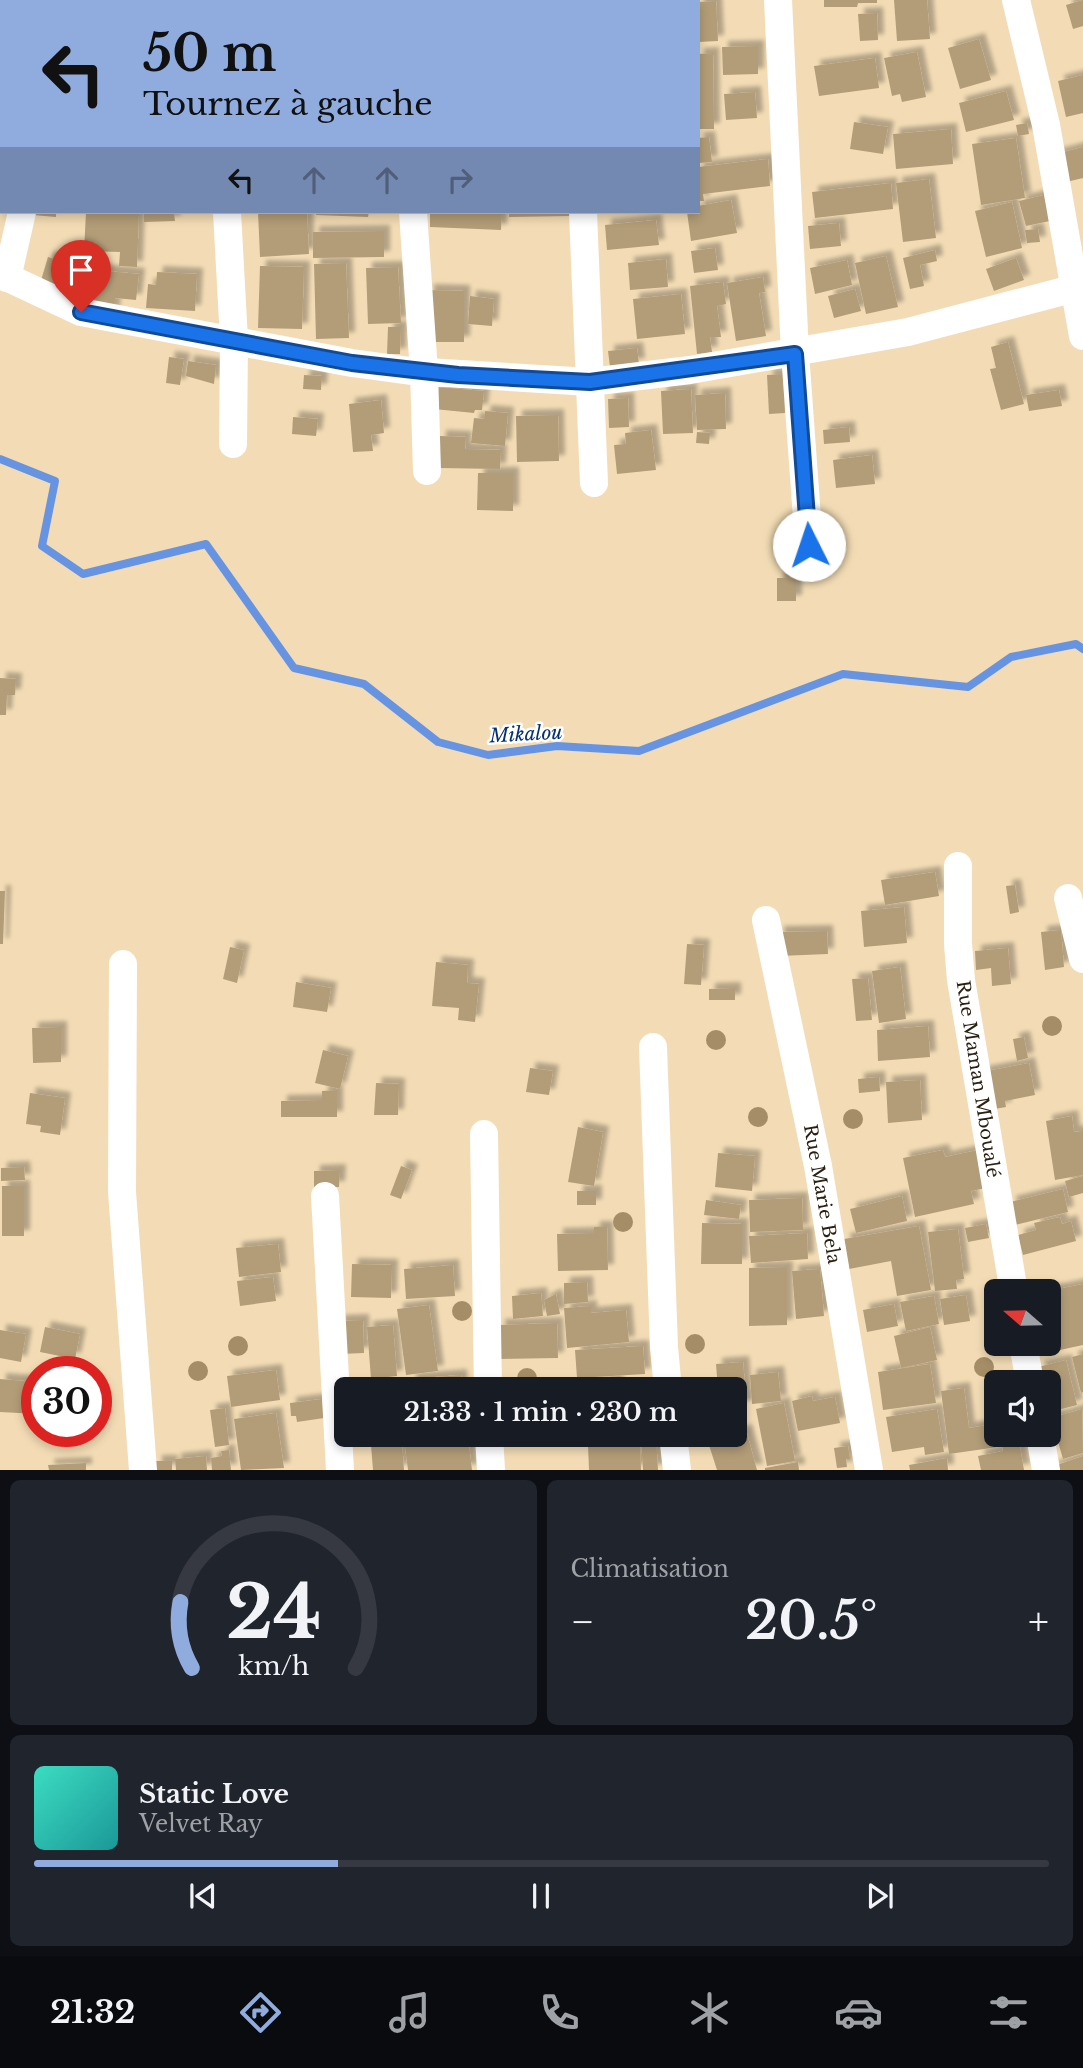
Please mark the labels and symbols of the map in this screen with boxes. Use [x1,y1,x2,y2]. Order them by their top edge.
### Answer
pin [51,240,111,312]
position arrow [772,508,846,582]
water label: Mikalou [488,721,563,747]
street label: Rue Maman Mboualé [952,979,1004,1179]
street label: Rue Marie Bela [799,1122,845,1266]
north arrow [984,1279,1060,1356]
speed limit sign: 30 [21,1356,112,1447]

